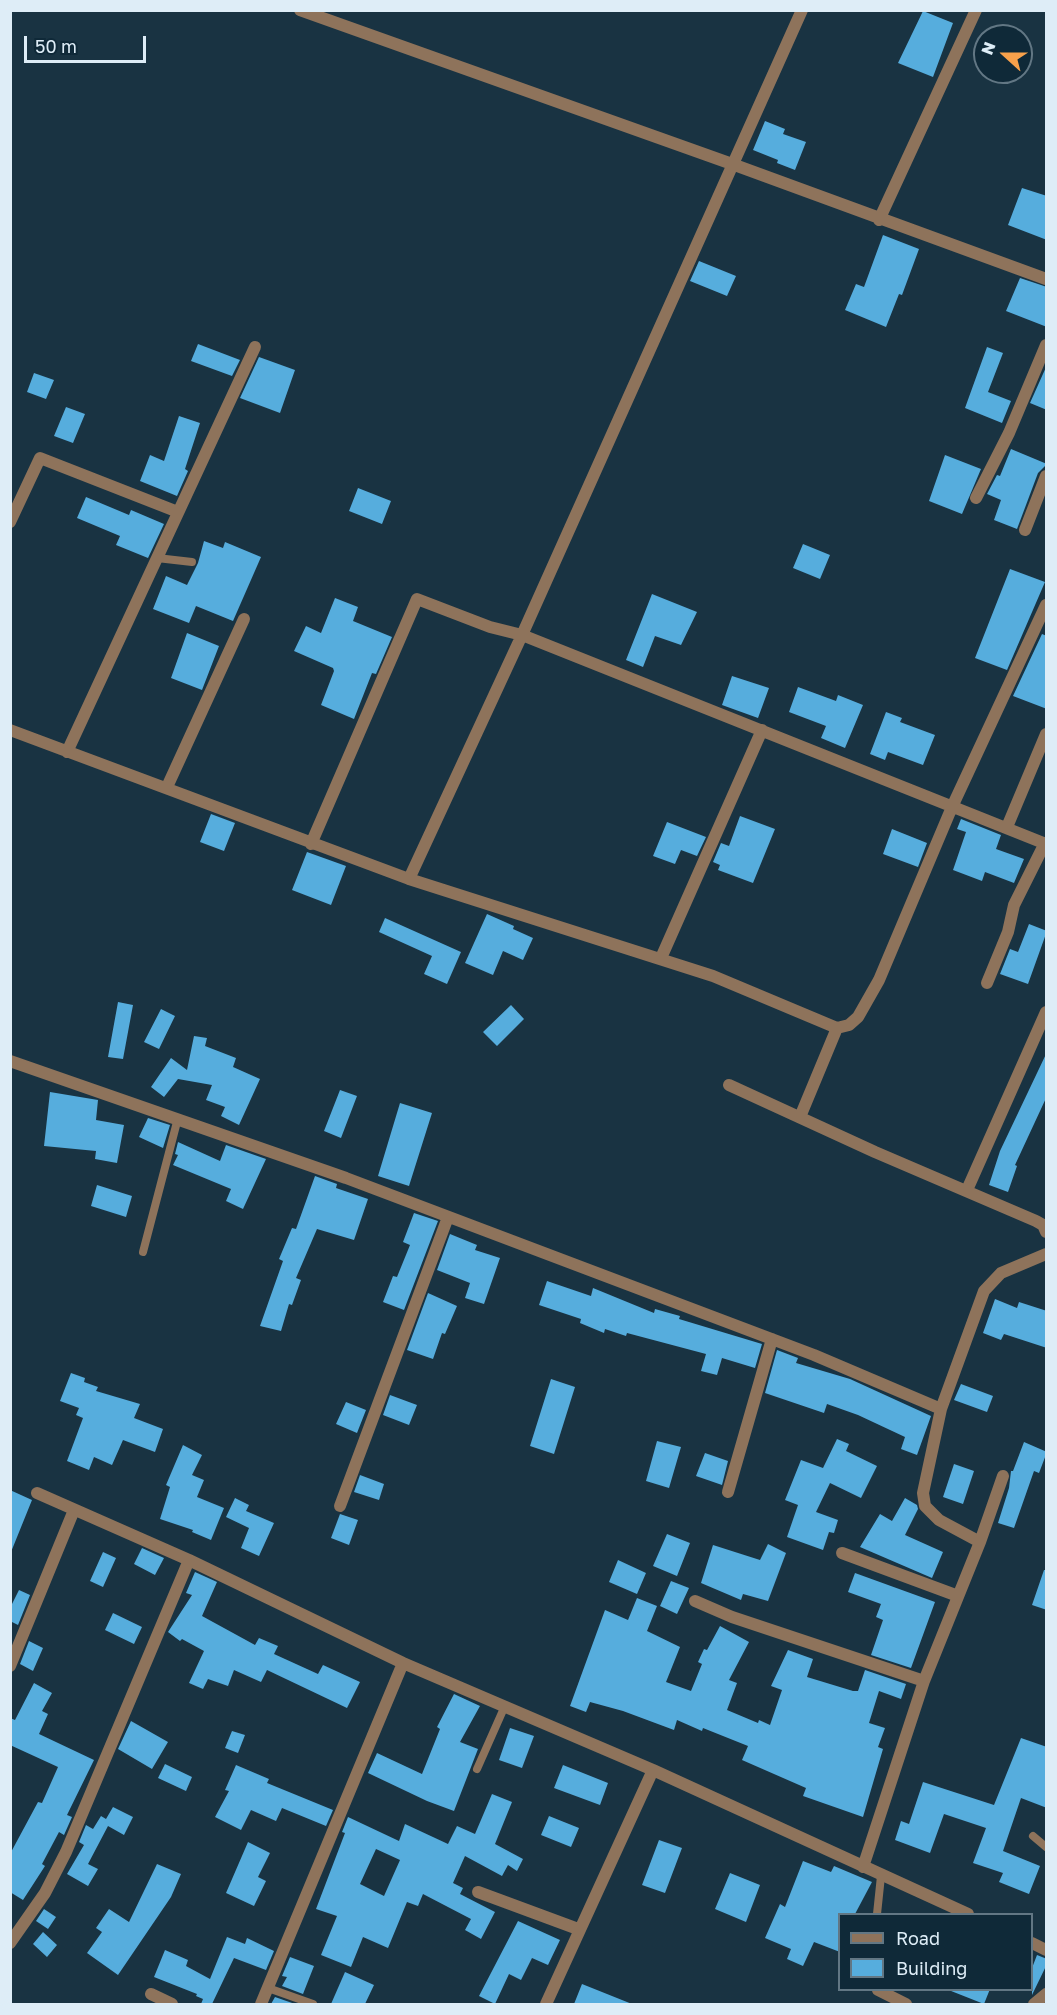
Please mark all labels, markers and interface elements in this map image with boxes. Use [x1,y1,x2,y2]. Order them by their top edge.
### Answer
scale bar [27,24,148,62]
north arrow [973,24,1033,84]
text: 50 m [35,35,77,57]
text: N [977,39,1000,58]
legend [838,1913,1033,1991]
text: Road [896,1927,940,1949]
text: Building [896,1957,967,1979]

